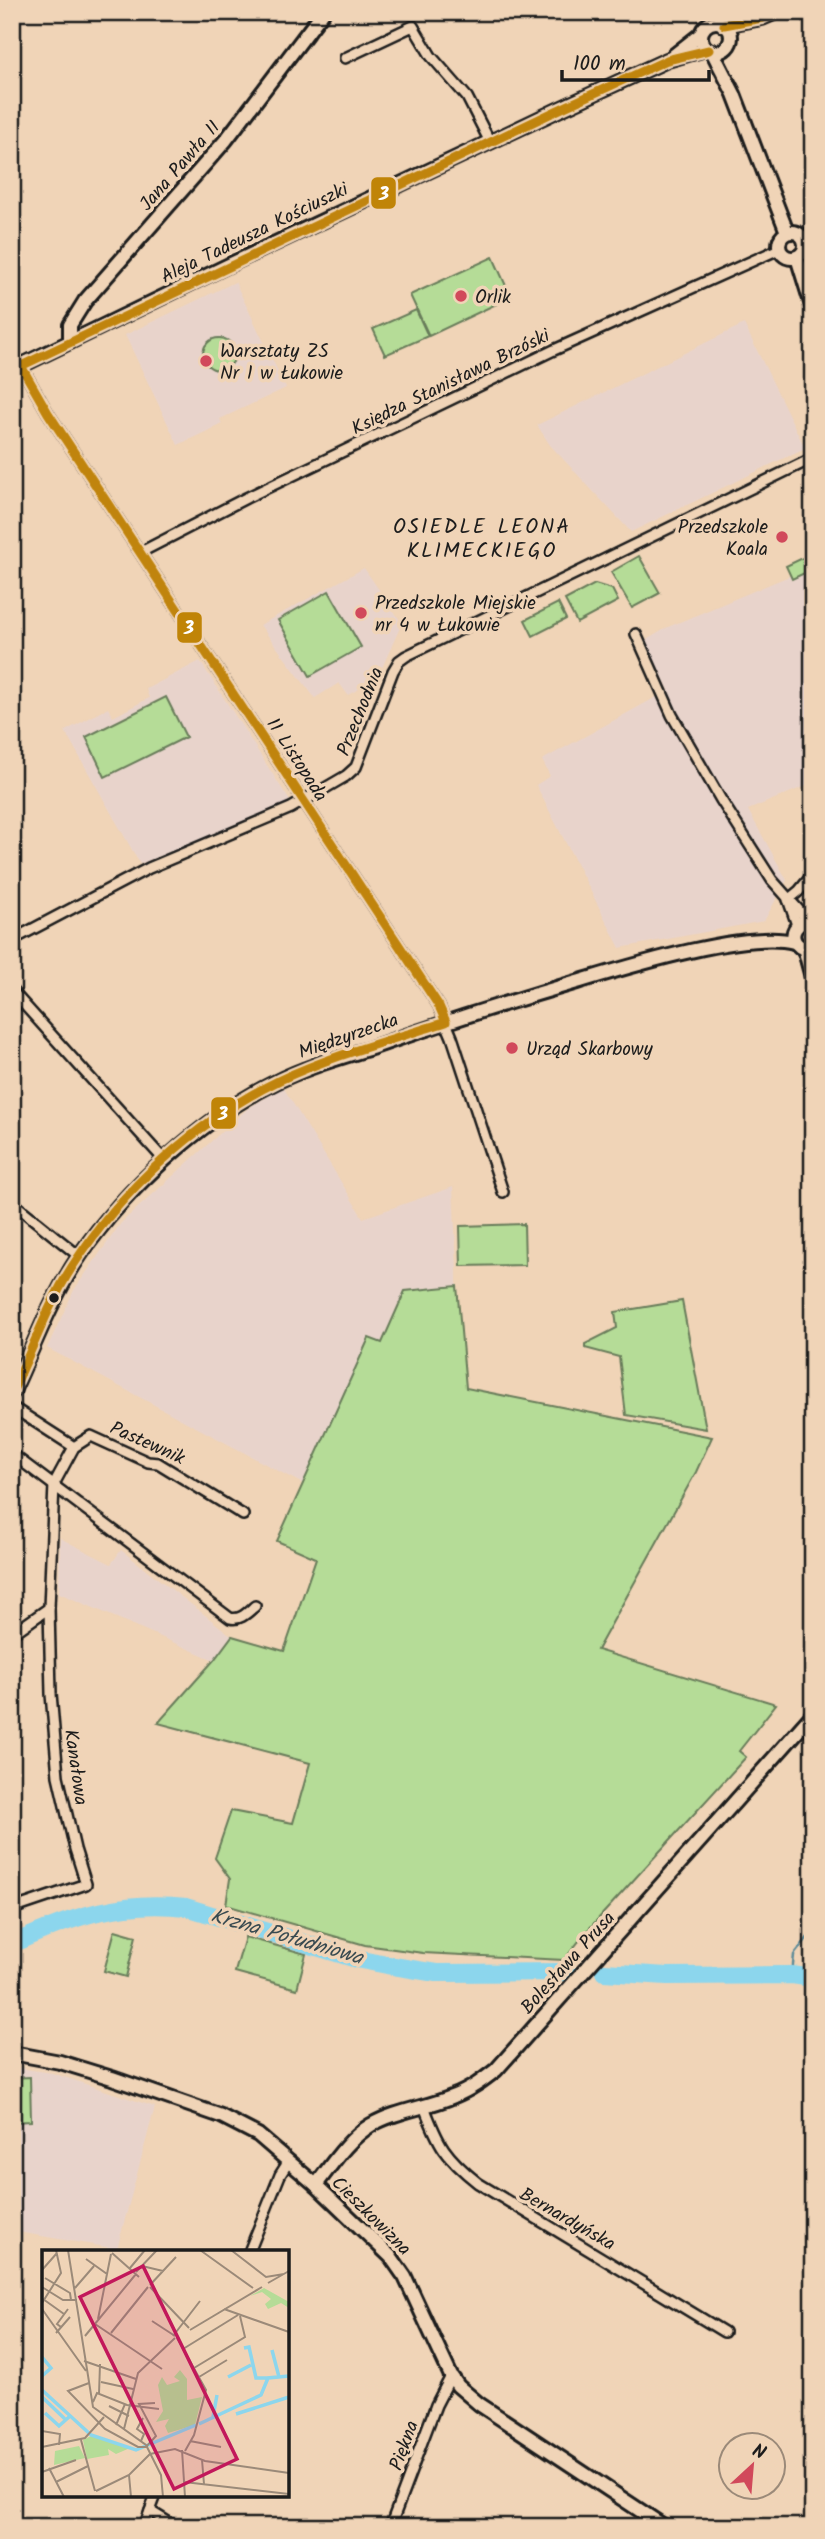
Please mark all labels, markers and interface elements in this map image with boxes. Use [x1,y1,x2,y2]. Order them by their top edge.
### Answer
scale bar [562,38,710,82]
text: 100 m [573,48,626,81]
street label: Jana Pawła II [133,114,229,218]
street label: Aleja Tadeusza Kościuszki [156,175,355,292]
line badge: 3 [370,176,397,210]
text: 3 [378,180,389,210]
place label: Orlik [475,283,511,313]
marker: Orlik [453,288,469,304]
street label: Księdza Stanisława Brzóski [347,321,557,444]
place label: Warsztaty ZS Nr 1 w Łukowie [220,337,343,389]
marker: Warsztaty ZS Nr 1 w Łukowie [198,353,214,369]
district label: OSIEDLE LEONA KLIMECKIEGO [393,511,571,568]
place label: Przedszkole Koala [678,513,768,565]
marker: Przedszkole Koala [774,529,790,545]
place label: Przedszkole Miejskie nr 4 w Łukowie [375,589,536,641]
marker: Przedszkole Miejskie nr 4 w Łukowie [353,605,369,621]
line badge: 3 [176,611,203,644]
text: 3 [183,614,194,644]
street label: Przechodnia [329,663,392,761]
street label: 11 Listopada [258,712,335,808]
street label: Międzyrzecka [295,1006,403,1068]
place label: Urząd Skarbowy [526,1035,654,1065]
marker: Urząd Skarbowy [504,1040,520,1056]
line badge: 3 [210,1096,237,1130]
text: 3 [217,1100,228,1130]
unlabelled marker [47,1291,61,1305]
street label: Pastewnik [105,1414,190,1474]
street label: Kanałowa [55,1727,95,1807]
water label: Krzna Południowa [207,1900,368,1975]
street label: Bolesława Prusa [514,1905,623,2022]
street label: Cieszkowizna [324,2169,418,2263]
street label: Bernardyńska [513,2180,621,2259]
inset map [42,2250,289,2497]
street label: Piękna [382,2417,428,2475]
north arrow [716,2430,786,2500]
text: N [747,2436,771,2469]

